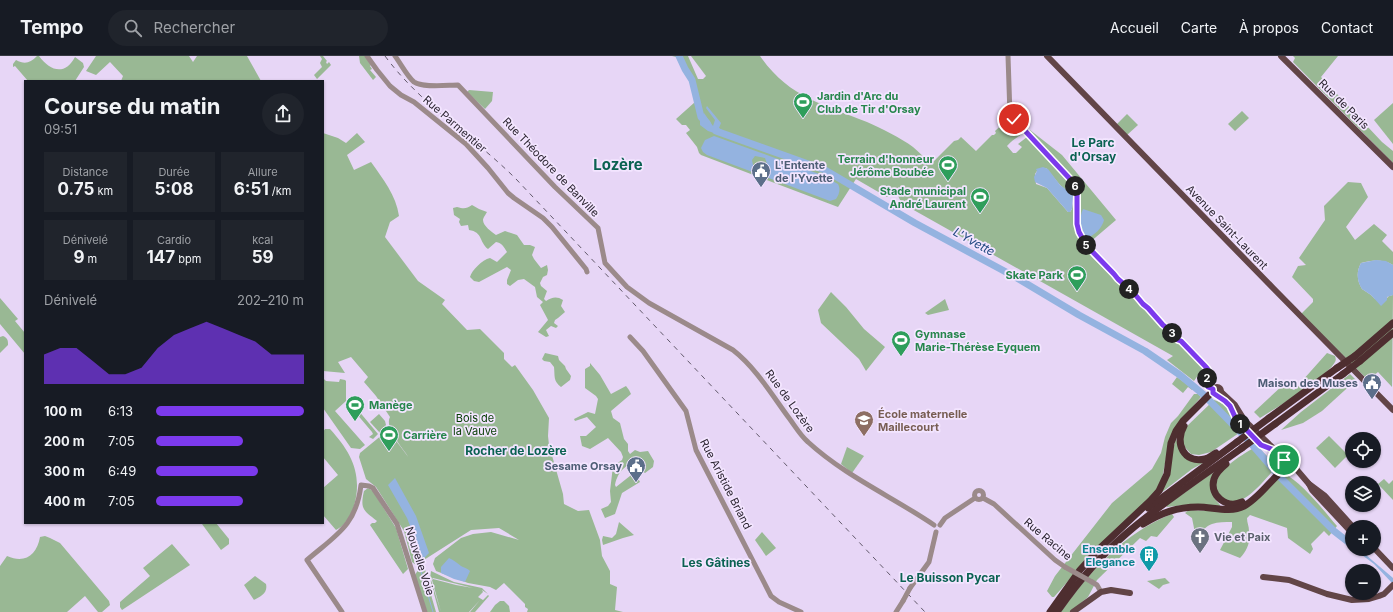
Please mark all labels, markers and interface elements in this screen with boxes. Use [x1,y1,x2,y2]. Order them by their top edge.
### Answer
search box [108,10,388,46]
text: Tempo [20,16,84,39]
icon: search [122,17,144,39]
text: Rechercher [154,18,235,37]
text: Accueil [1110,19,1159,36]
text: Carte [1181,19,1217,36]
text: À propos [1239,19,1299,36]
text: Contact [1321,19,1373,36]
street label: Rue de Paris [1316,76,1372,132]
place label: Jardin d'Arc du Club de Tir d'Orsay [817,89,921,116]
sports icon: Jardin d'Arc du Club de Tir d'Orsay [792,91,814,119]
street label: Rue Parmentier [420,92,490,156]
text: Course du matin [44,93,220,119]
button: share [262,93,304,135]
pin [997,102,1031,136]
icon: check [1003,108,1025,130]
street label: Rue Théodore de Banville [500,114,602,220]
text: 09:51 [44,121,77,137]
district label: Le Parc d'Orsay [1070,135,1117,164]
place label: Terrain d'honneur Jérôme Boubée [837,152,935,179]
sports icon: Terrain d'honneur Jérôme Boubée [937,154,959,182]
district label: Lozère [593,155,643,174]
place label: L'Entente de l'Yvette [775,158,833,185]
public building icon: L'Entente de l'Yvette [750,160,772,188]
text: Distance [63,165,108,179]
text: Durée [158,165,190,179]
text: Allure [248,165,278,179]
pin: 6 [1065,176,1085,196]
text: 0.75 [58,179,94,199]
text: 5:08 [154,179,194,199]
text: 6:51 [234,179,269,199]
text: 6 [1071,179,1079,193]
street label: Avenue Saint-Laurent [1183,182,1271,272]
text: km [94,184,113,198]
text: /km [269,184,291,198]
place label: Stade municipal André Laurent [880,184,966,211]
sports icon: Stade municipal André Laurent [969,186,991,214]
water label: L'Yvette [951,224,998,259]
text: Dénivelé [63,233,108,247]
text: Cardio [157,233,191,247]
text: kcal [252,233,273,247]
pin: 5 [1076,235,1096,255]
text: 5 [1082,238,1090,252]
text: 9 [73,247,84,267]
text: 147 [147,247,175,267]
text: 59 [252,247,274,267]
text: m [84,252,97,266]
text: bpm [175,252,201,266]
sports icon: Skate Park [1066,264,1088,292]
place label: Skate Park [1006,268,1064,282]
pin: 4 [1119,279,1139,299]
text: 4 [1125,282,1133,296]
text: Dénivelé [44,292,97,308]
text: 202–210 m [237,292,304,308]
pin: 3 [1162,323,1182,343]
text: 3 [1168,326,1176,340]
place label: Gymnase Marie-Thérèse Eyquem [915,327,1040,354]
sports icon: Gymnase Marie-Thérèse Eyquem [890,329,912,357]
street label: Rue de Lozère [762,367,818,435]
pin: 2 [1197,368,1217,388]
text: 2 [1204,371,1210,385]
public building icon: Maison des Muses [1361,372,1383,400]
place label: Maison des Muses [1258,376,1358,390]
sports icon: Manège [344,394,366,422]
place label: Manège [369,398,413,412]
text: 100 m [44,403,82,419]
text: 6:13 [108,403,133,419]
place label: École maternelle Maillecourt [878,407,968,434]
school or university icon: École maternelle Maillecourt [853,409,875,437]
park label: Bois de la Vauve [453,411,497,438]
pin: 1 [1230,414,1250,434]
text: 1 [1238,417,1242,431]
sports icon: Carrière [378,424,400,452]
place label: Carrière [403,428,447,442]
map controls [1345,432,1381,600]
button: locate [1345,432,1381,468]
text: 200 m [44,433,85,449]
text: 7:05 [108,433,135,449]
street label: Rue Aristide Briand [697,436,755,532]
district label: Rocher de Lozère [465,443,567,458]
pin [1267,443,1301,477]
icon: arrive [1273,449,1295,471]
public building icon: Sesame Orsay [625,455,647,483]
place label: Sesame Orsay [545,459,622,473]
text: 300 m [44,463,85,479]
text: 6:49 [108,463,136,479]
button: layers [1345,476,1381,512]
text: 400 m [44,493,85,509]
text: 7:05 [108,493,135,509]
street label: Rue Racine [1021,515,1075,563]
button: + [1345,520,1381,556]
street label: Nouvelle Voie [402,525,438,597]
church icon: Vie et Paix [1189,526,1211,554]
place label: Vie et Paix [1214,530,1271,544]
place label: Ensemble Elegance [1082,542,1135,569]
building icon: Ensemble Elegance [1138,544,1160,572]
district label: Les Gâtines [682,555,751,570]
button: − [1345,564,1381,600]
district label: Le Buisson Pycar [900,570,1000,585]

